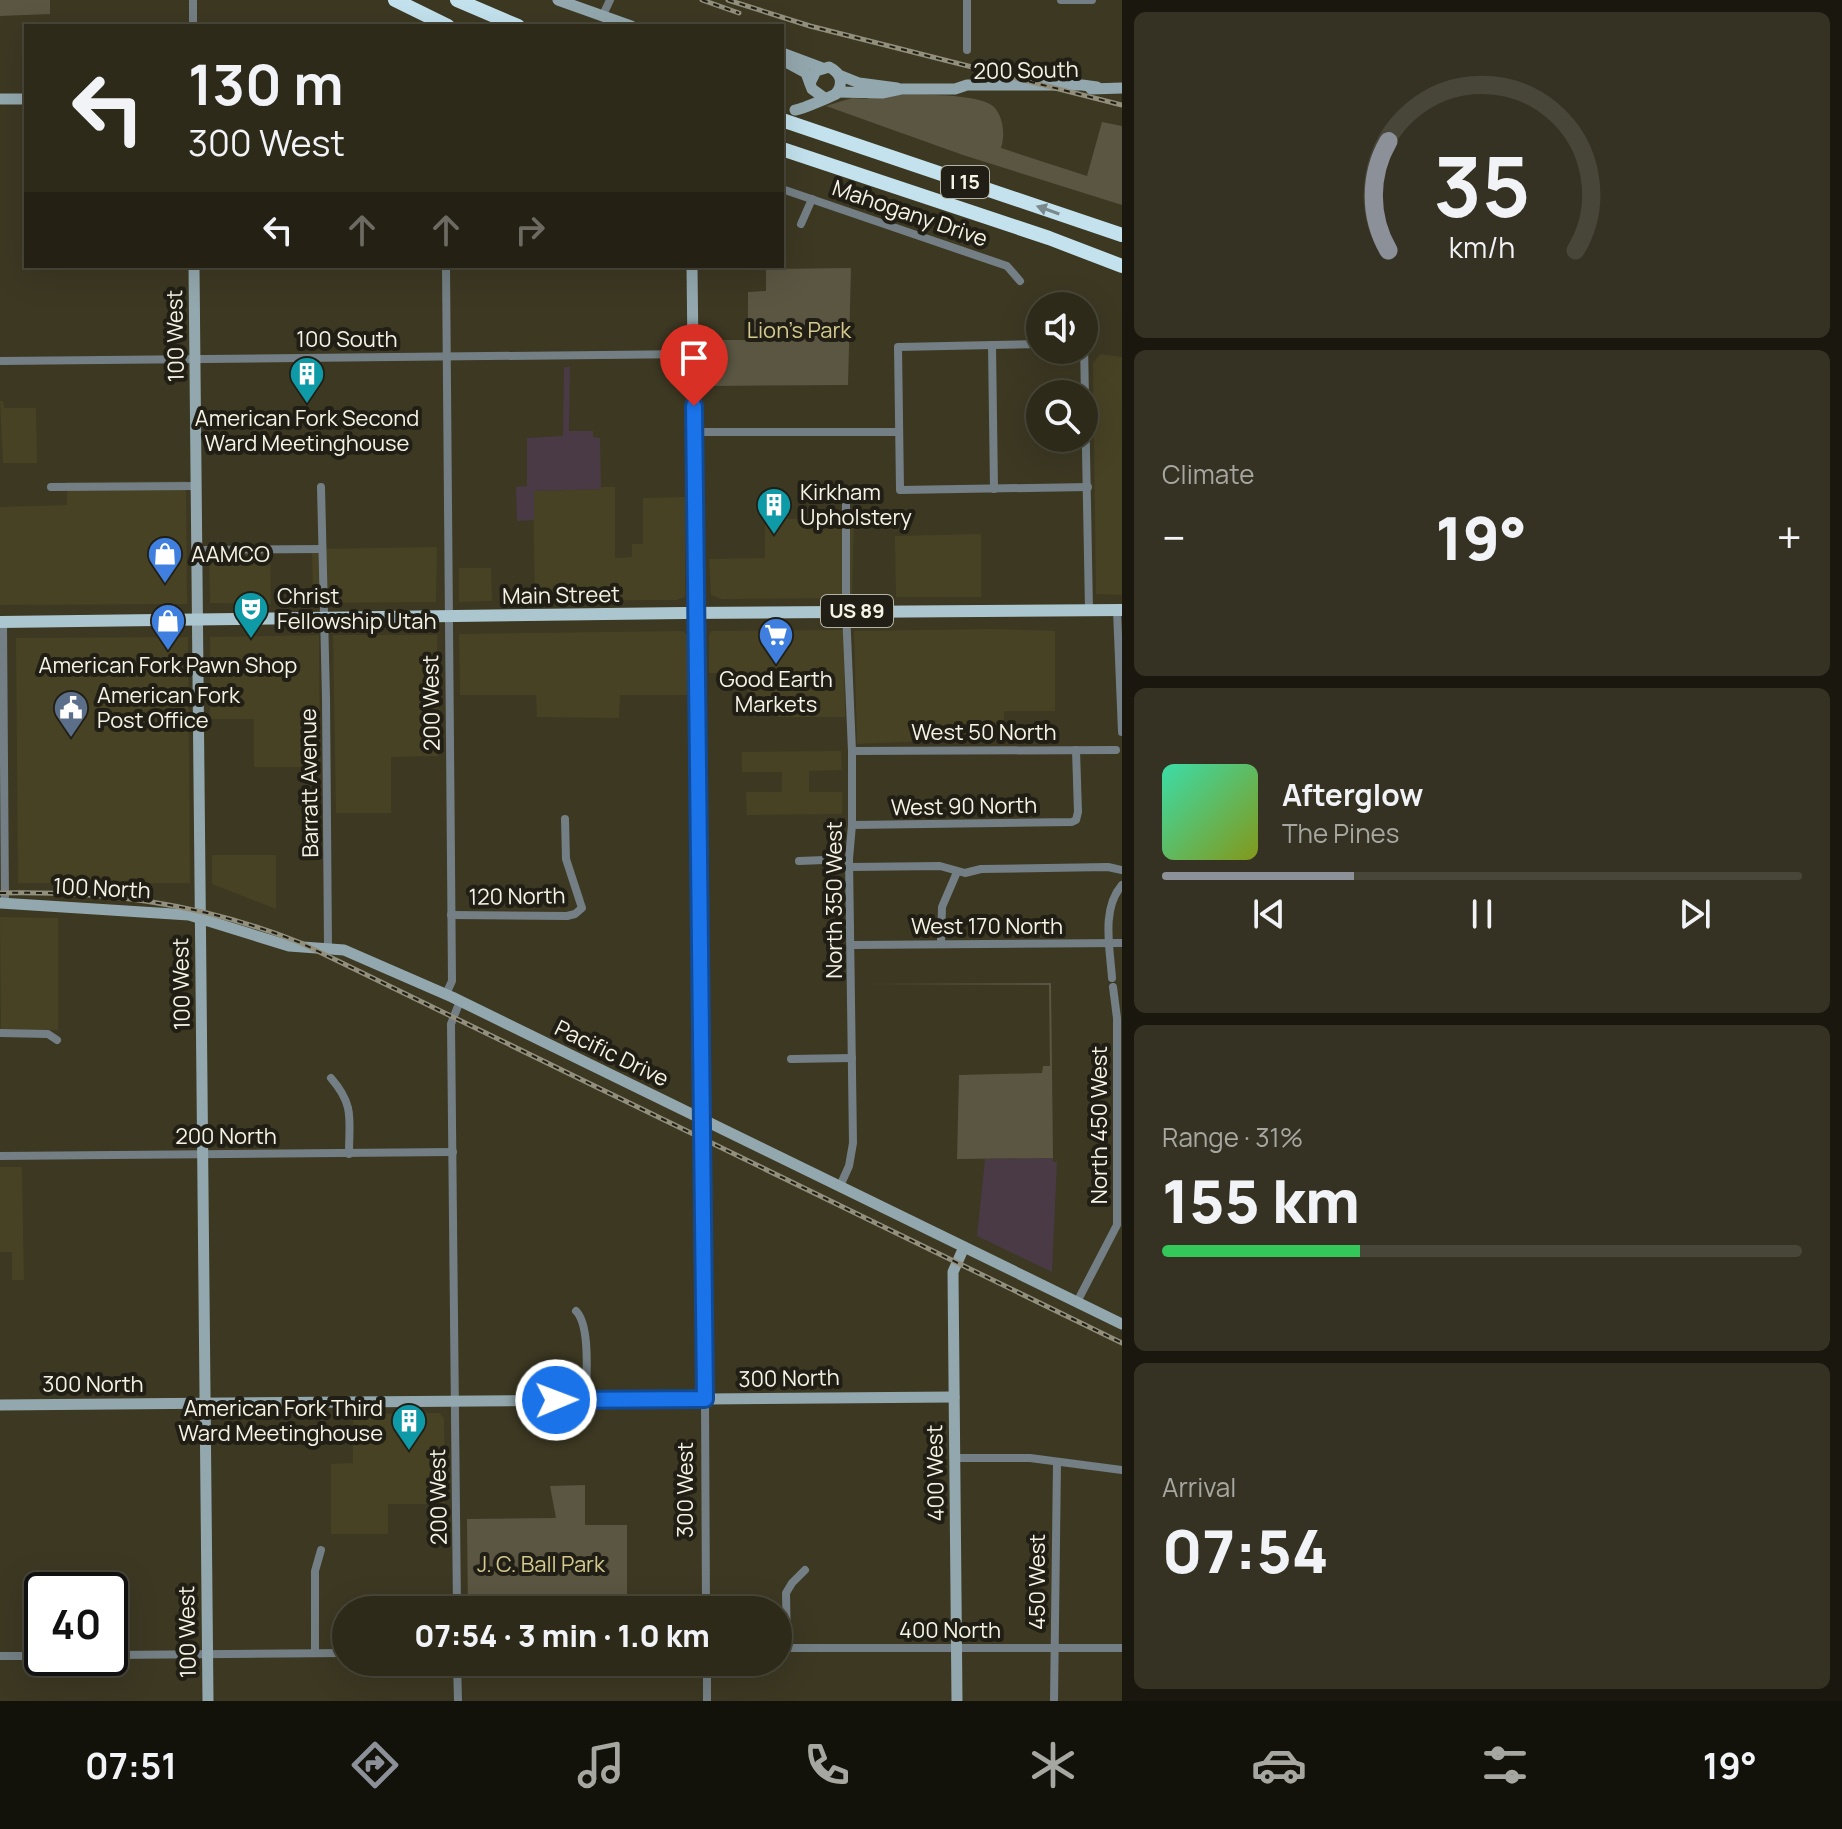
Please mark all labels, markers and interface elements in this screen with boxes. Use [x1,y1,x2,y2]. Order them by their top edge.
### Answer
text: 130 m [188,45,344,122]
street label: 200 South [973,54,1079,86]
icon: left [56,56,160,160]
text: 300 West [188,118,345,167]
text: 35 [1433,127,1531,241]
road number: I 15 [941,166,989,198]
street label: Mahogany Drive [828,172,992,254]
one-way arrow [1036,204,1060,216]
icon: left [256,208,300,252]
icon: ahead [340,208,384,252]
icon: ahead [424,208,468,252]
icon: right [508,208,552,252]
text: km/h [1449,228,1515,267]
street label: 100 West [159,289,191,382]
map controls [1026,292,1098,452]
button: sound [1026,292,1098,364]
park label: Lion's Park [747,315,852,345]
street label: 100 South [296,324,398,354]
pin [660,324,728,406]
icon: arrive [672,336,716,380]
building icon: American Fork Second Ward Meetinghouse [288,355,326,405]
button: search [1026,380,1098,452]
place label: American Fork Second Ward Meetinghouse [195,403,419,458]
text: Climate [1162,456,1254,492]
place label: Kirkham Upholstery [800,477,912,532]
building icon: Kirkham Upholstery [755,486,793,536]
text: 19° [1435,496,1527,578]
text: − [1162,507,1186,567]
text: + [1777,507,1802,567]
shop icon: AAMCO [146,535,184,585]
place label: AAMCO [191,539,270,569]
street label: Main Street [502,579,620,611]
place label: Christ Fellowship Utah [277,581,437,636]
theatre icon: Christ Fellowship Utah [232,590,270,640]
road number: US 89 [821,595,893,627]
shop icon: American Fork Pawn Shop [149,602,187,652]
supermarket icon: Good Earth Markets [757,616,795,666]
place label: American Fork Pawn Shop [39,650,297,680]
street label: 200 West [415,654,447,751]
place label: Good Earth Markets [719,664,833,719]
place label: American Fork Post Office [97,680,241,735]
public building icon: American Fork Post Office [52,689,90,739]
street label: Barratt Avenue [293,708,325,858]
street label: West 50 North [911,717,1057,747]
text: Afterglow [1282,774,1423,815]
street label: West 90 North [891,790,1037,822]
text: The Pines [1282,815,1399,851]
street label: North 350 West [819,821,849,979]
street label: 100 North [52,870,152,906]
street label: 120 North [468,880,566,912]
icon: previous [1247,892,1291,936]
icon: pause [1460,892,1504,936]
icon: next [1673,892,1717,936]
street label: West 170 North [911,911,1063,941]
street label: 100 West [165,937,197,1030]
street label: Pacific Drive [550,1013,674,1094]
street label: North 450 West [1084,1046,1114,1204]
text: Range · 31% [1162,1119,1303,1155]
street label: 200 North [175,1121,277,1151]
text: 155 km [1162,1159,1360,1241]
position arrow [514,1358,598,1442]
street label: 300 North [738,1362,840,1394]
street label: 300 North [42,1369,144,1399]
place label: American Fork Third Ward Meetinghouse [178,1393,383,1448]
building icon: American Fork Third Ward Meetinghouse [390,1402,428,1452]
street label: 400 West [919,1424,951,1522]
street label: 300 West [670,1442,700,1538]
street label: 200 West [422,1448,454,1545]
text: Arrival [1162,1469,1236,1505]
text: 07:54 [1162,1509,1329,1591]
street label: 450 West [1022,1534,1052,1630]
park label: J. C. Ball Park [477,1549,606,1579]
speed limit sign: 40 [24,1572,128,1676]
street label: 100 West [171,1585,203,1678]
text: 07:54 · 3 min · 1.0 km [414,1615,710,1656]
street label: 400 North [899,1615,1001,1645]
icon: directions [347,1737,403,1793]
icon: music [573,1737,629,1793]
icon: phone [799,1737,855,1793]
icon: climate [1025,1737,1081,1793]
icon: car [1251,1737,1307,1793]
icon: filters [1477,1737,1533,1793]
text: 07:51 [85,1741,177,1790]
text: 19° [1703,1741,1757,1790]

